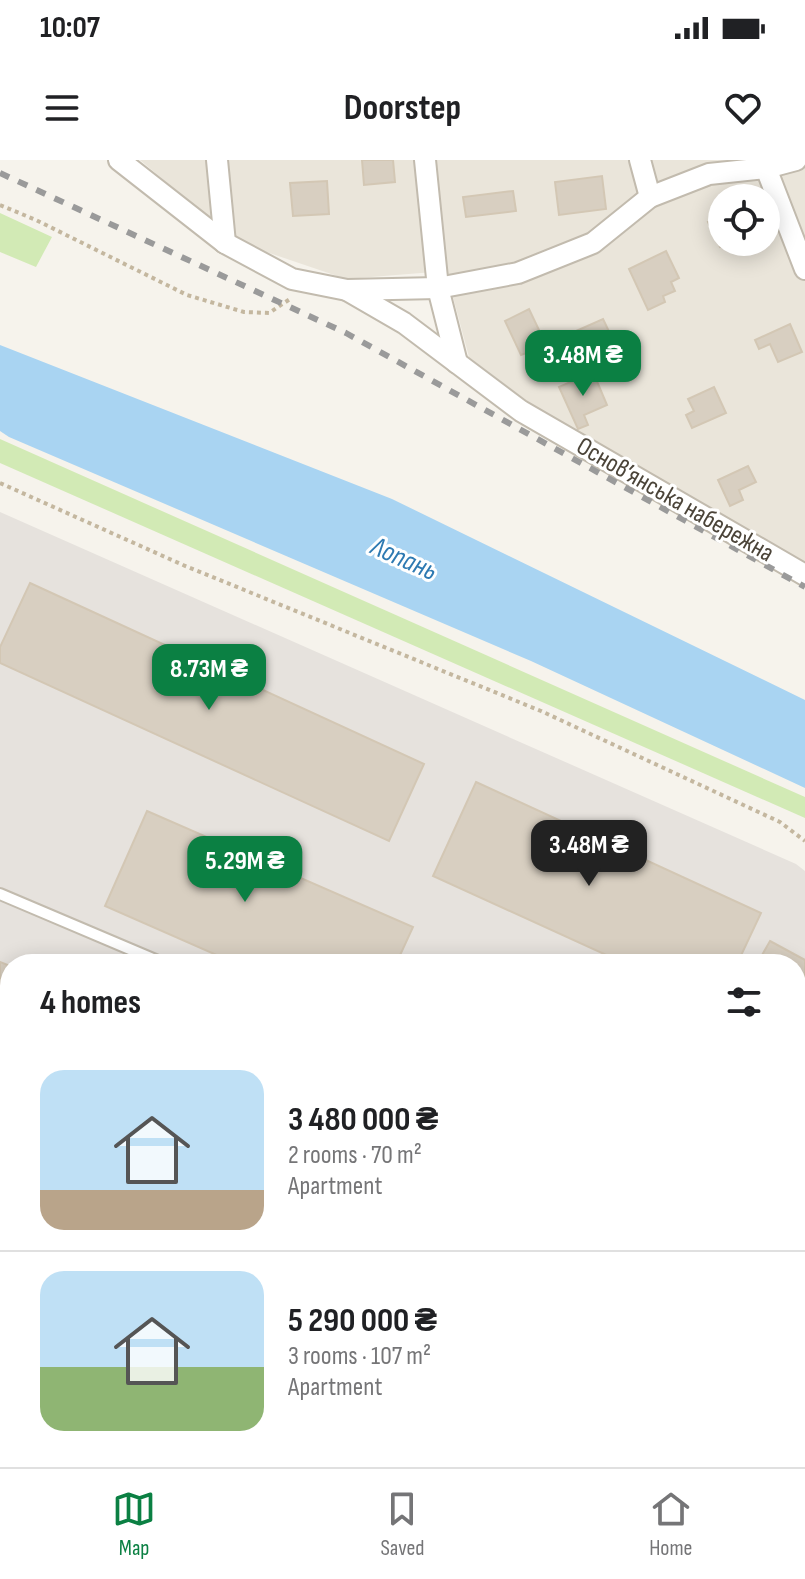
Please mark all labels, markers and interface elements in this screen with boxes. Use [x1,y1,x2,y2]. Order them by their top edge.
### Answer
text: 10:07 [40,10,100,46]
icon: menu [40,86,84,130]
icon: heart [721,86,765,130]
text: Doorstep [344,87,461,130]
map controls [708,184,780,256]
button: locate [708,184,780,256]
pin: 3.48M ₴ [509,330,657,398]
text: 3.48M ₴ [543,340,623,371]
street label: Основ’янська набережна [571,431,779,569]
water label: Лопань [365,530,442,588]
pin: 8.73M ₴ [135,644,283,712]
text: 8.73M ₴ [170,654,248,685]
pin: 3.48M ₴ [515,820,663,888]
text: 3.48M ₴ [549,830,629,861]
pin: 5.29M ₴ [171,836,319,904]
text: 5.29M ₴ [205,846,285,877]
icon: filters [722,980,766,1024]
text: 4 homes [40,982,141,1023]
text: 3 480 000 ₴ [288,1099,438,1140]
icon: home [104,1102,200,1198]
text: 2 rooms · 70 m² [288,1140,422,1171]
text: Apartment [288,1171,382,1202]
text: 5 290 000 ₴ [288,1300,437,1341]
icon: home [104,1303,200,1399]
text: 3 rooms · 107 m² [288,1341,431,1372]
text: Apartment [288,1372,382,1403]
tab: Map [112,1487,156,1562]
tab: Saved [380,1487,425,1562]
tab: Home [649,1487,693,1562]

